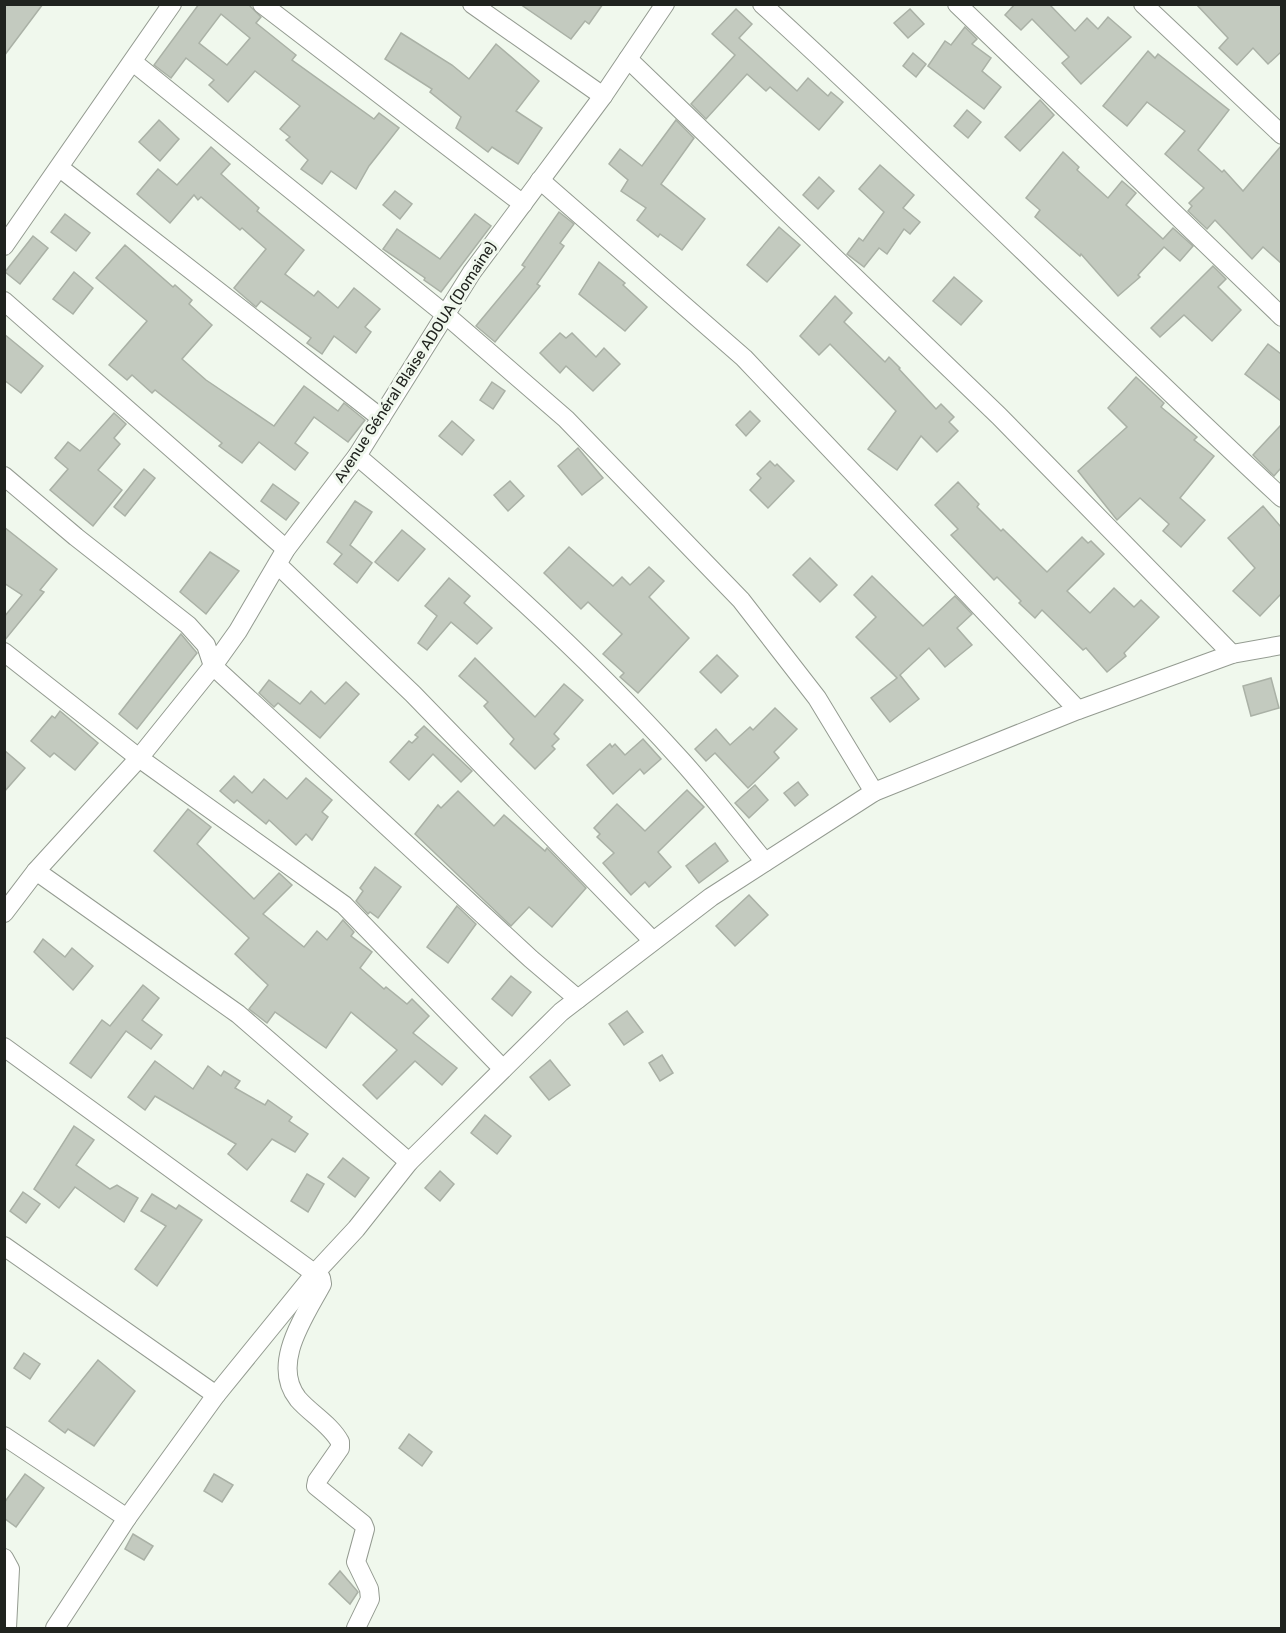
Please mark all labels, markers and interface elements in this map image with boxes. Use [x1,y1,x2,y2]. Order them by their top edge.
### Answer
street label: Avenue Général Blaise ADOUA (Domaine) [330,238,500,486]

